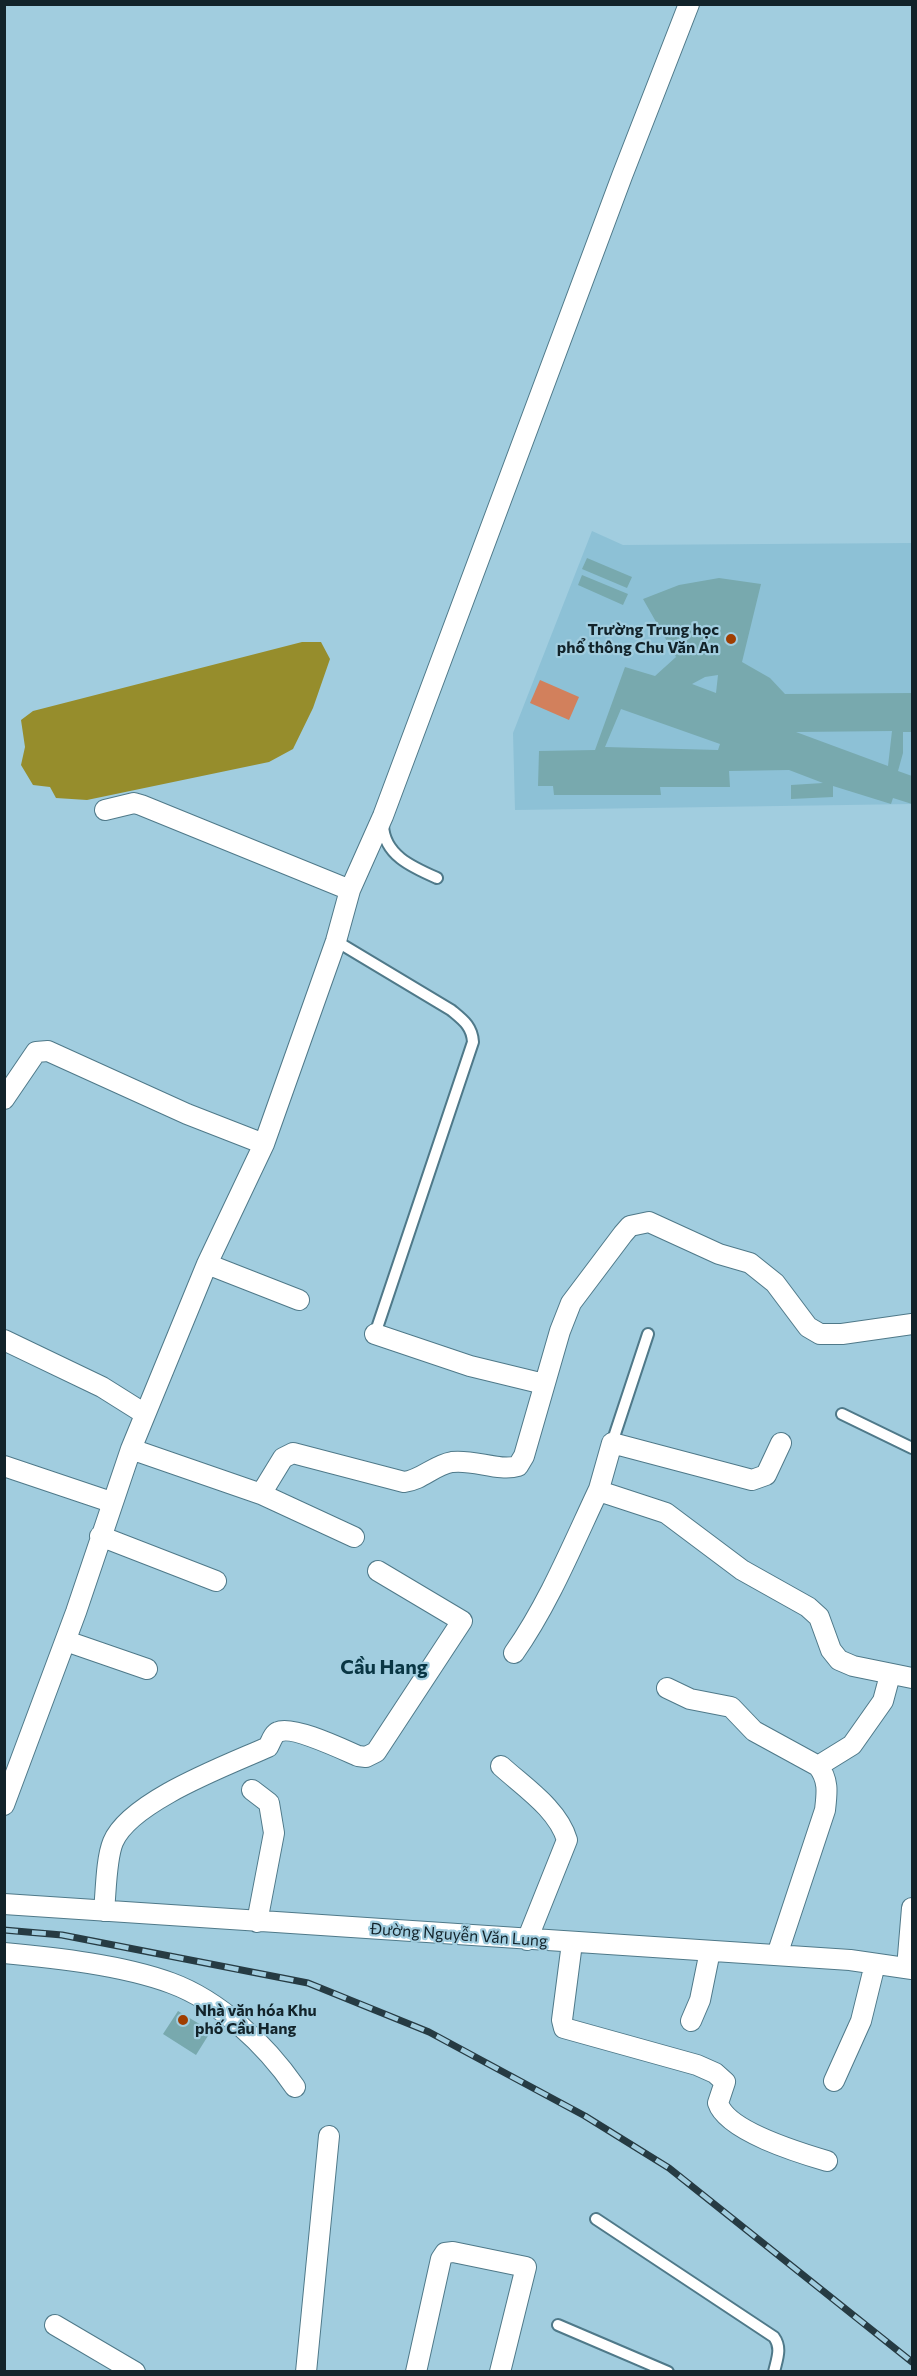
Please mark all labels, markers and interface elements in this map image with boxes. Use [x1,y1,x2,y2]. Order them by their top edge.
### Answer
place label: Trường Trung học phổ thông Chu Văn An [557,620,719,658]
marker: Trường Trung học phổ thông Chu Văn An [724,632,738,646]
district label: Cầu Hang [340,1655,428,1679]
street label: Đường Nguyễn Văn Lung [370,1919,548,1951]
place label: Nhà văn hóa Khu phố Cầu Hang [195,2001,317,2039]
marker: Nhà văn hóa Khu phố Cầu Hang [176,2013,190,2027]

